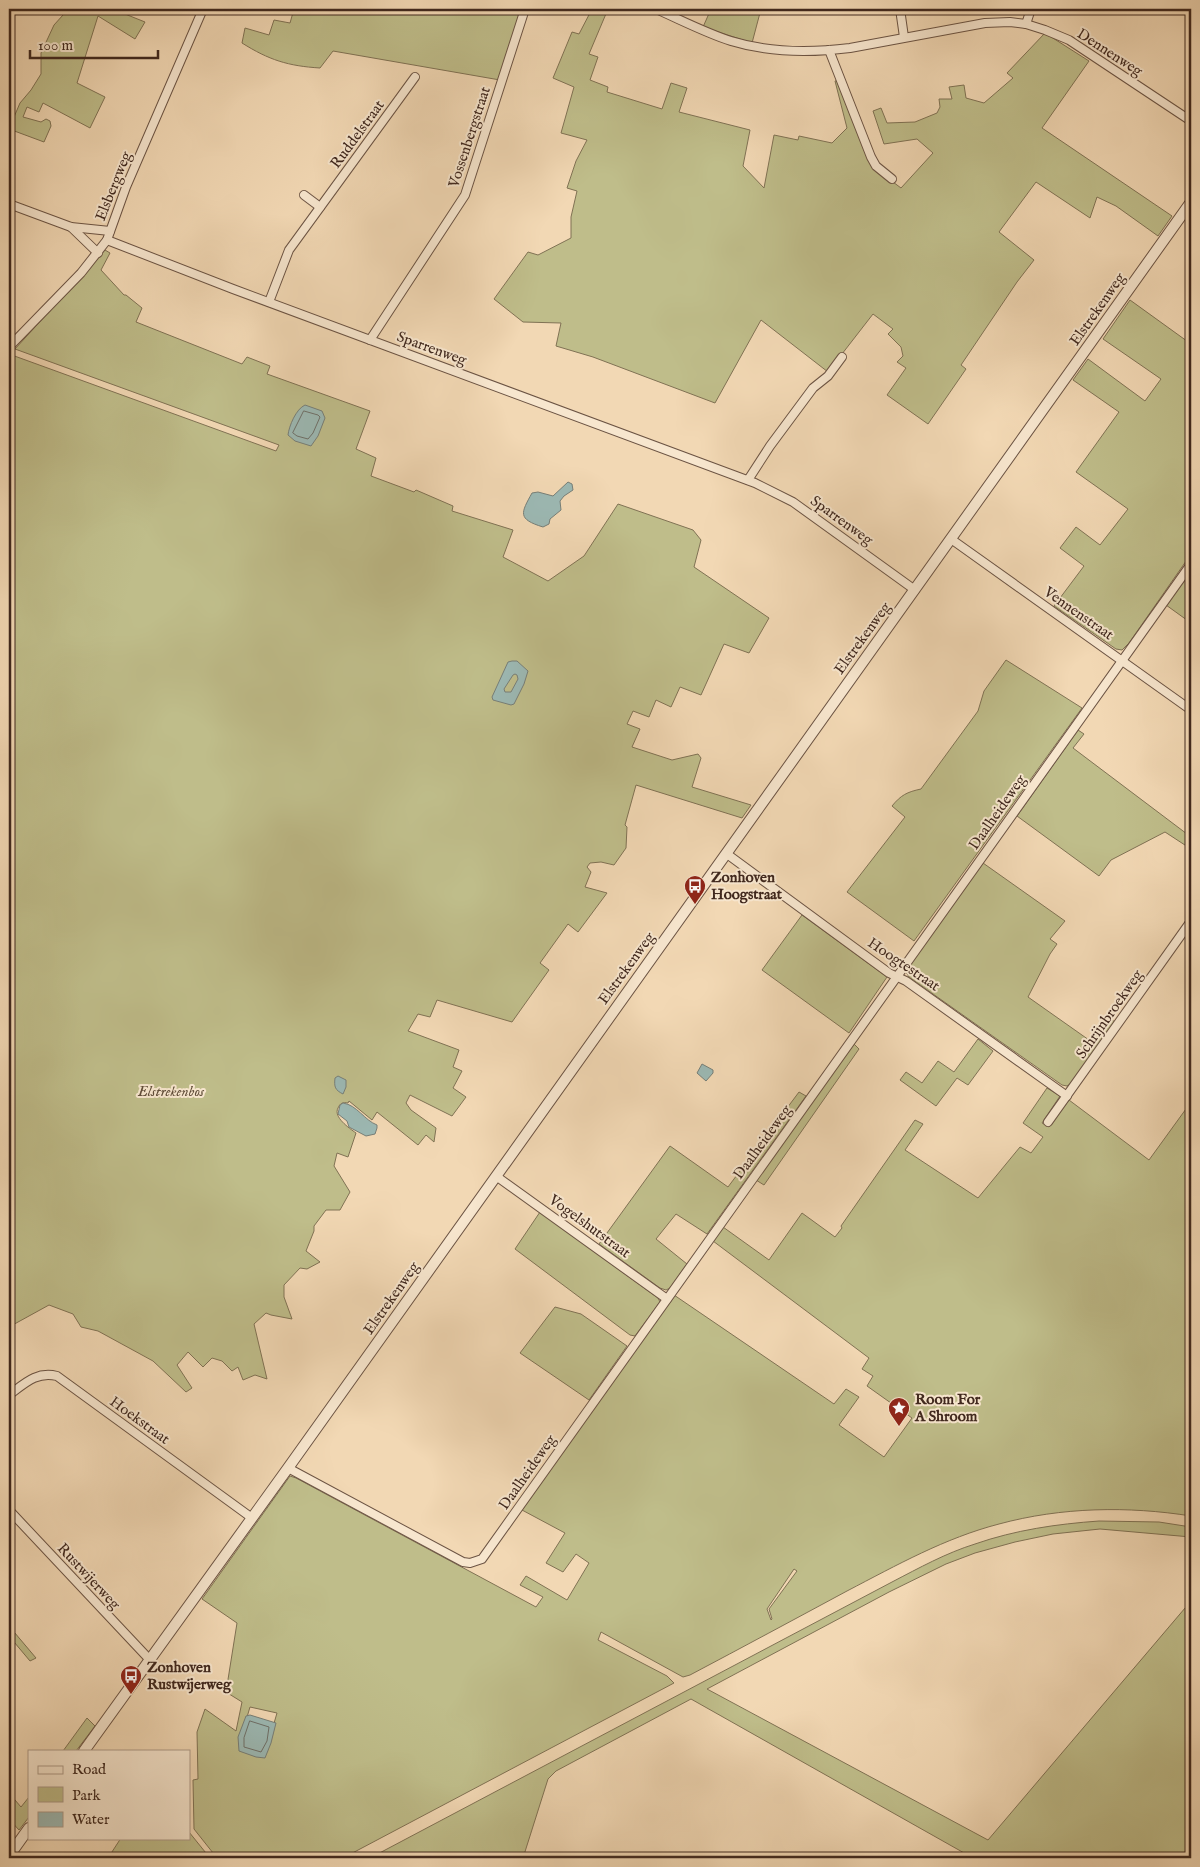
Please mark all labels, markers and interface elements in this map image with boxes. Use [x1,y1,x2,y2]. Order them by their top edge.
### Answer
street label: Dennenweg [1073,24,1147,81]
scale bar [30,28,158,60]
text: 100 m [38,36,74,55]
street label: Vossenbergstraat [444,84,495,191]
street label: Ruddelstraat [326,96,389,172]
street label: Elsbergweg [91,148,136,224]
street label: Elstrekenweg [1065,268,1130,349]
street label: Sparrenweg [394,327,470,370]
street label: Sparrenweg [807,491,877,550]
street label: Vennenstraat [1039,582,1117,644]
street label: Elstrekenweg [830,598,896,678]
street label: Daalheideweg [965,770,1031,854]
place label: Zonhoven Hoogstraat [711,868,783,904]
bus stop icon: Zonhoven Hoogstraat [683,874,707,905]
street label: Elstrekenweg [594,928,660,1008]
street label: Hoogtestraat [864,933,943,996]
street label: Schrijnbroekweg [1072,965,1148,1062]
park label: Elstrekenbos [137,1082,205,1101]
street label: Daalheideweg [729,1101,796,1183]
street label: Vogelshutstraat [544,1190,634,1262]
street label: Elstrekenweg [359,1257,424,1338]
place label: Room For A Shroom [914,1390,981,1426]
street label: Hoekstraat [106,1392,173,1449]
place icon: Room For A Shroom [887,1396,911,1427]
street label: Daalheideweg [495,1430,561,1514]
street label: Rustwijerweg [53,1539,125,1614]
place label: Zonhoven Rustwijerweg [147,1658,232,1694]
bus stop icon: Zonhoven Rustwijerweg [119,1664,143,1695]
legend [28,1750,190,1840]
text: Road [72,1760,107,1779]
text: Park [72,1786,102,1805]
text: Water [72,1810,110,1829]

